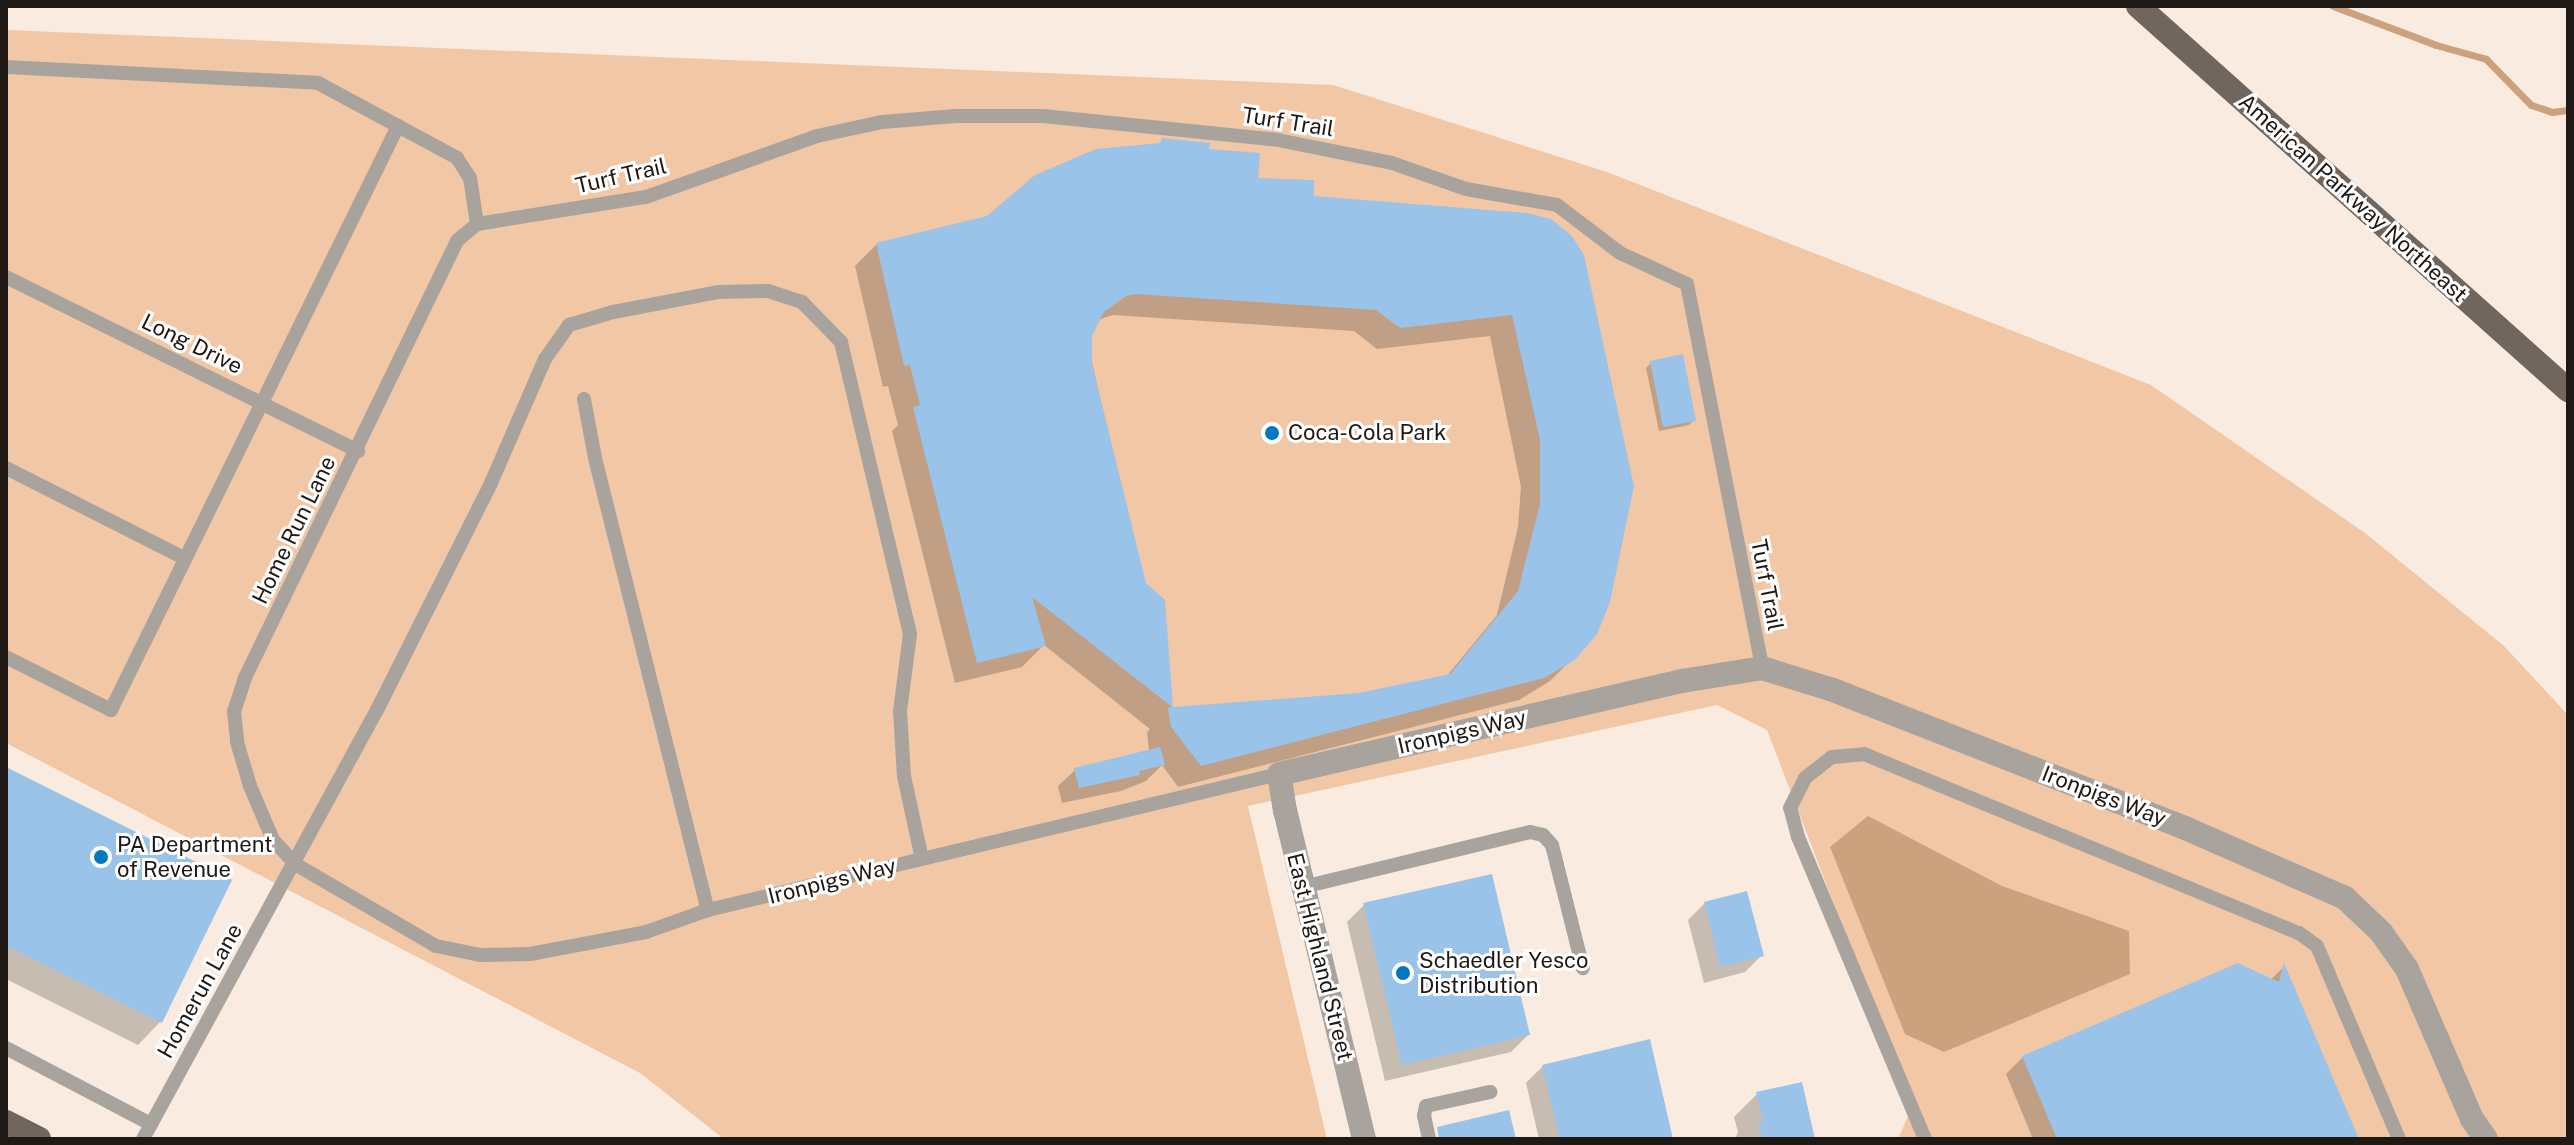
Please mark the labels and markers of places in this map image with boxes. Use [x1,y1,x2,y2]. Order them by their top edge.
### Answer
place label: Coca-Cola Park [1288,420,1446,446]
marker: Coca-Cola Park [1263,424,1281,442]
place label: PA Department of Revenue [117,831,273,882]
marker: PA Department of Revenue [92,848,110,866]
place label: Schaedler Yesco Distribution [1419,947,1588,998]
marker: Schaedler Yesco Distribution [1394,964,1412,982]

